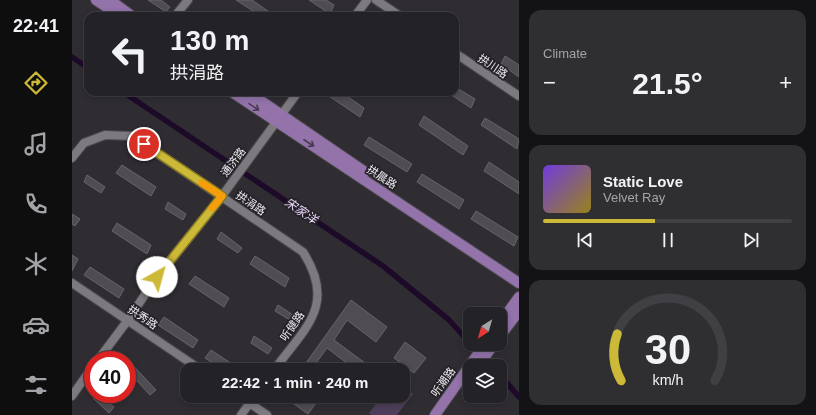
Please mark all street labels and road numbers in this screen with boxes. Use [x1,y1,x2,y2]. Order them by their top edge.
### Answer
street label: 拱川路 [476,52,510,80]
street label: 通济路 [218,145,248,179]
street label: 拱晨路 [365,163,399,191]
street label: 拱涓路 [234,189,268,217]
street label: 拱秀路 [126,303,160,331]
street label: 听健路 [278,309,306,343]
street label: 听潮路 [429,365,457,399]

